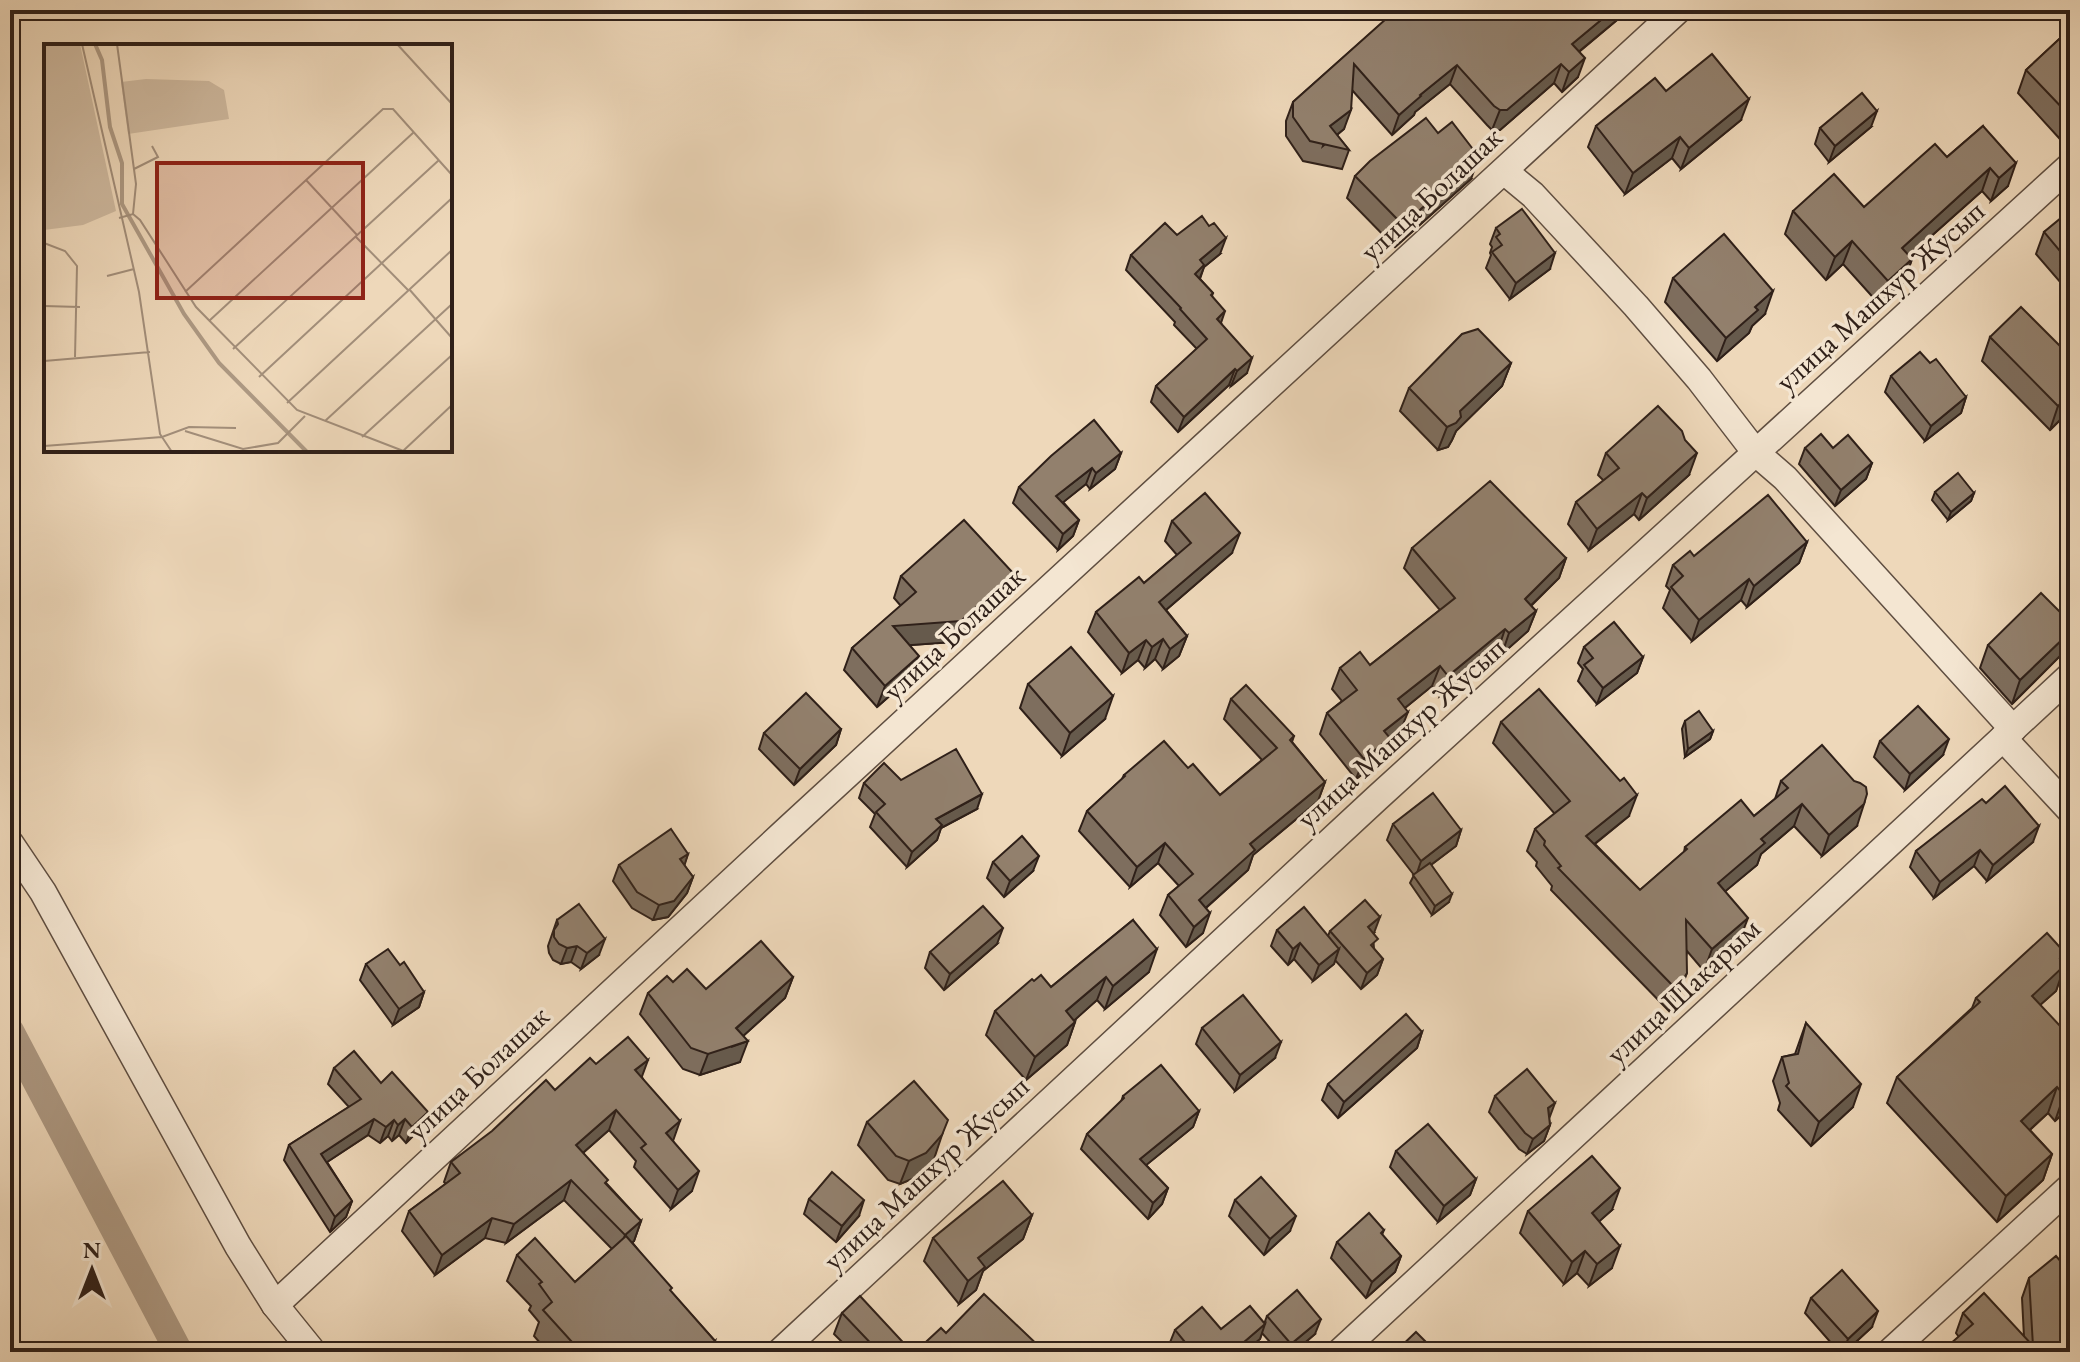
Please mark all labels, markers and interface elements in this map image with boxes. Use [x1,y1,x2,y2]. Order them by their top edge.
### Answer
inset map [44,44,452,452]
street label: улица Болашак [1351,118,1510,270]
street label: улица Машхур Жусып [1767,191,1993,400]
street label: улица Болашак [874,557,1033,709]
street label: улица Машхур Жусып [1288,628,1514,837]
street label: улица Шакарым [1597,909,1768,1072]
street label: улица Болашак [398,997,557,1149]
street label: улица Машхур Жусып [814,1067,1037,1279]
north arrow [52,1230,132,1310]
text: N [83,1236,101,1265]

